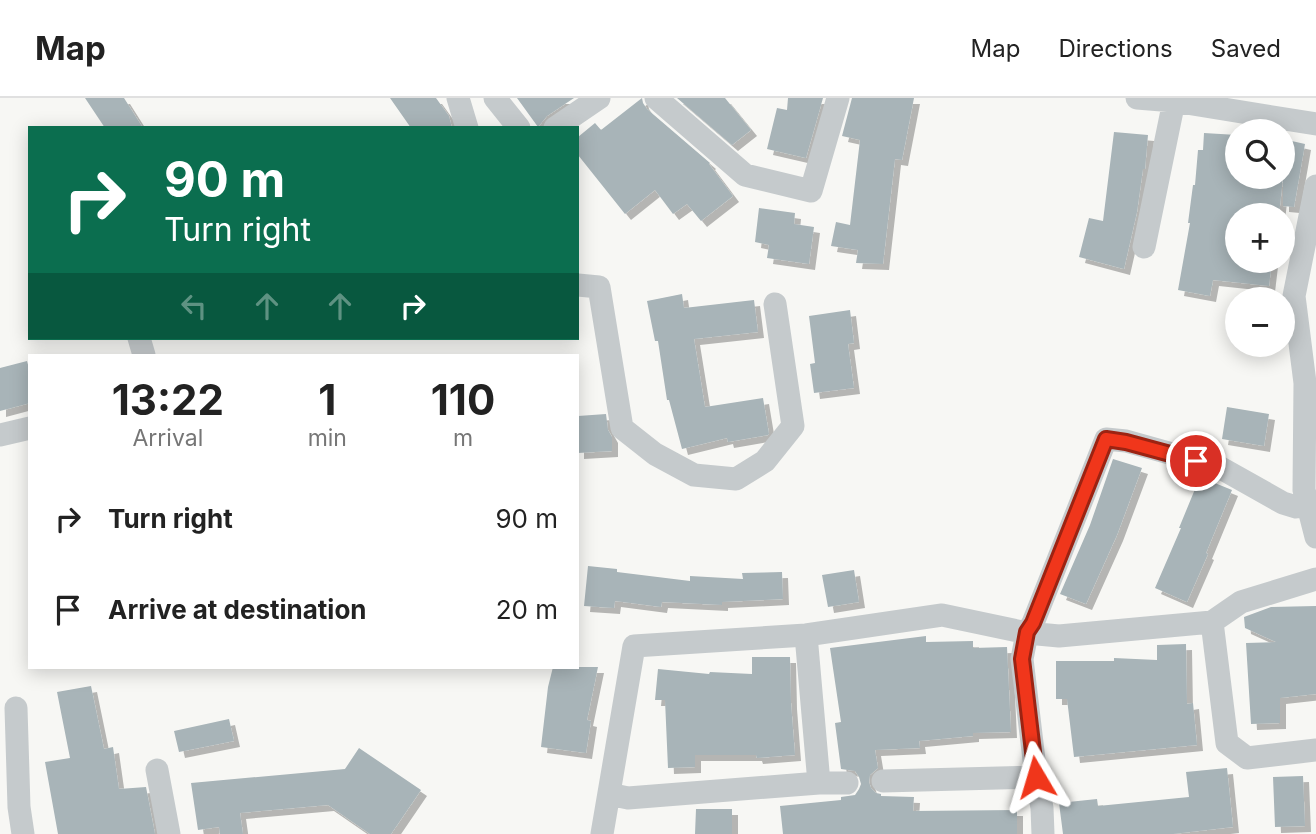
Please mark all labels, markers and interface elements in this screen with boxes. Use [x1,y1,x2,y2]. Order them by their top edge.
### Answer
text: Map [35,28,106,68]
text: Map [971,34,1020,63]
text: Directions [1058,34,1173,63]
text: Saved [1211,34,1281,63]
map controls [1225,119,1295,357]
button: search [1225,119,1295,189]
text: 90 m [164,150,285,209]
icon: right [49,154,140,245]
button: + [1225,203,1295,273]
text: Turn right [164,210,311,249]
icon: left [175,287,213,325]
icon: ahead [248,287,286,325]
icon: ahead [321,287,359,325]
icon: right [394,287,432,325]
button: − [1225,287,1295,357]
text: 13:22 [112,374,224,425]
text: 1 [318,374,336,425]
text: 110 [431,374,495,425]
text: Arrival [132,424,203,452]
text: min [308,424,347,452]
text: m [453,424,473,452]
pin [1166,431,1226,491]
icon: arrive [1177,442,1215,480]
icon: right [49,500,87,538]
text: Turn right [108,503,233,534]
text: 90 m [495,503,558,534]
icon: arrive [49,591,87,629]
text: Arrive at destination [108,594,367,625]
text: 20 m [496,594,558,625]
position arrow [999,740,1073,814]

